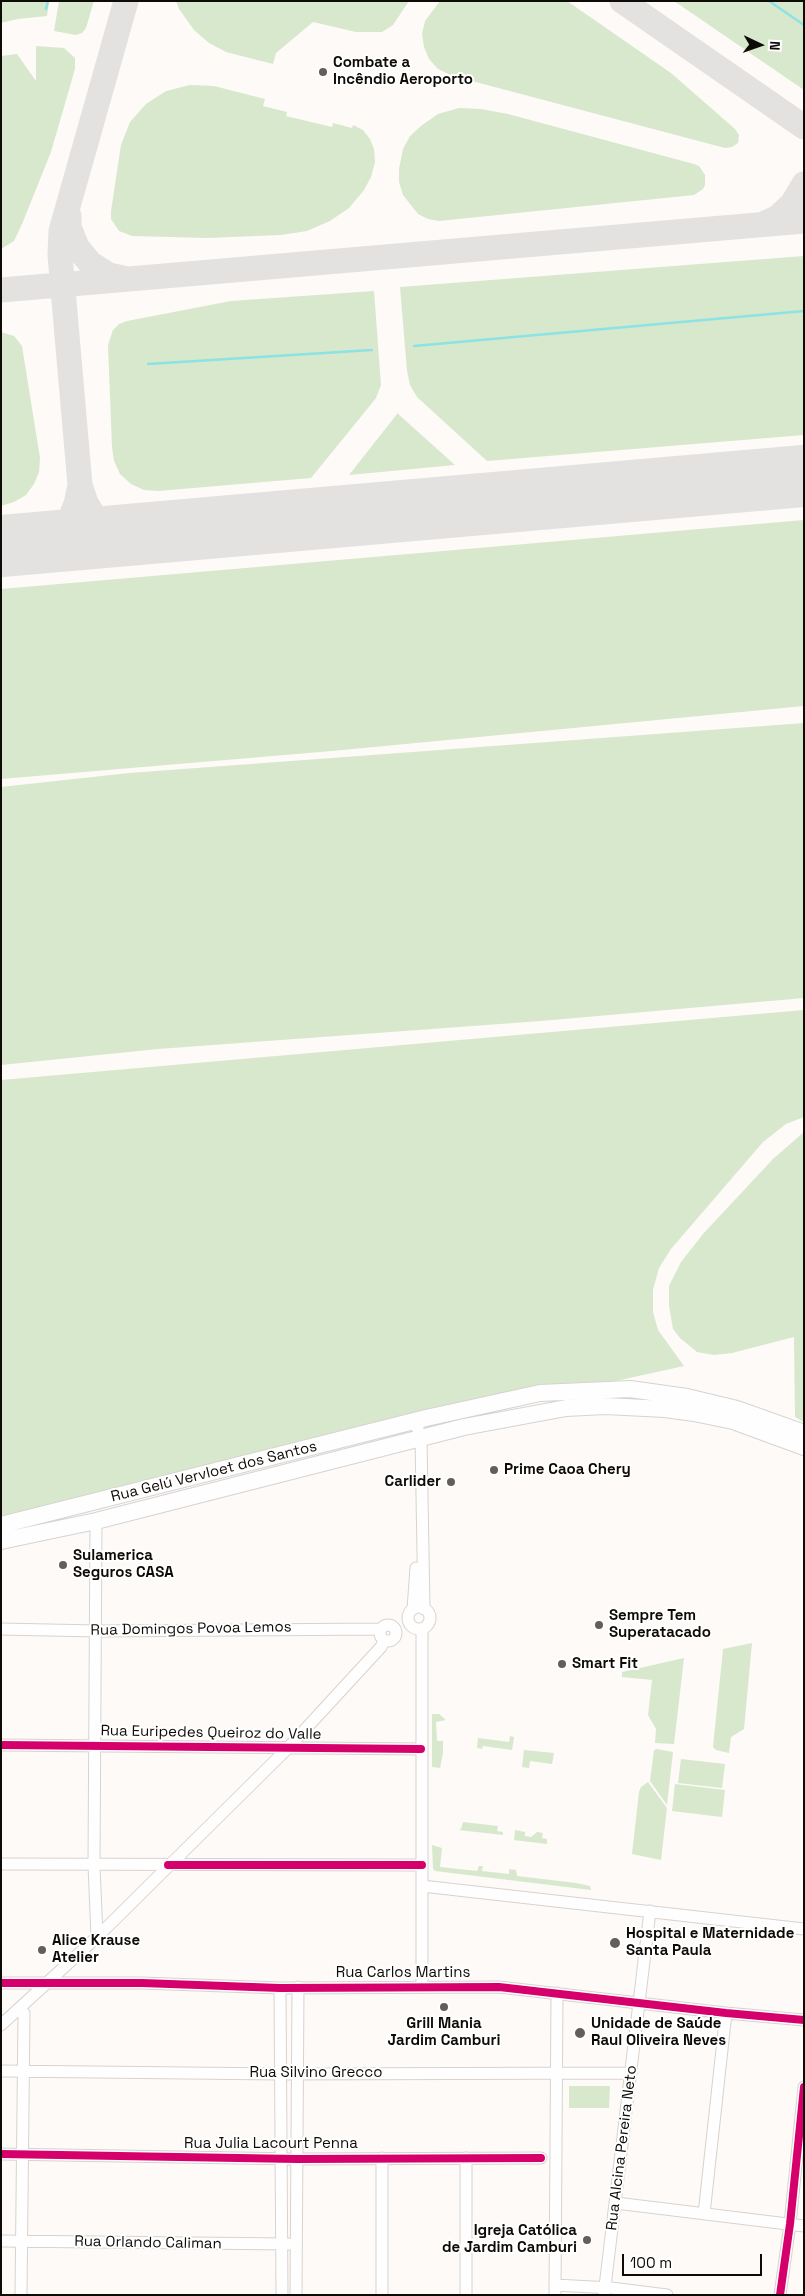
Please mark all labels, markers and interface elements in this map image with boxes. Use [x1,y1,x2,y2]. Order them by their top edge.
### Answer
north arrow [735,20,785,70]
text: N [766,41,784,51]
place label: Combate a Incêndio Aeroporto [333,54,473,89]
marker: Combate a Incêndio Aeroporto [317,66,329,78]
street label: Rua Gelú Vervloet dos Santos [109,1438,319,1506]
place label: Prime Caoa Chery [504,1461,631,1479]
marker: Prime Caoa Chery [488,1464,500,1476]
place label: Carlider [385,1473,441,1491]
marker: Carlider [445,1476,457,1488]
place label: Sulamerica Seguros CASA [73,1547,174,1582]
marker: Sulamerica Seguros CASA [57,1559,69,1571]
place label: Sempre Tem Superatacado [609,1607,711,1642]
street label: Rua Domingos Povoa Lemos [90,1618,292,1640]
marker: Sempre Tem Superatacado [593,1619,605,1631]
place label: Smart Fit [572,1655,638,1673]
marker: Smart Fit [556,1658,568,1670]
street label: Rua Euripedes Queiroz do Valle [100,1722,322,1744]
place label: Hospital e Maternidade Santa Paula [626,1925,794,1960]
place label: Alice Krause Atelier [52,1932,140,1967]
marker: Hospital e Maternidade Santa Paula [608,1936,622,1950]
marker: Alice Krause Atelier [36,1944,48,1956]
street label: Rua Carlos Martins [336,1964,470,1982]
marker: Grill Mania Jardim Camburi [438,2001,450,2013]
place label: Grill Mania Jardim Camburi [387,2015,501,2050]
place label: Unidade de Saúde Raul Oliveira Neves [591,2015,726,2050]
marker: Unidade de Saúde Raul Oliveira Neves [573,2026,587,2040]
street label: Rua Silvino Grecco [249,2064,383,2082]
street label: Rua Alcina Pereira Neto [603,2064,641,2232]
street label: Rua Julia Lacourt Penna [184,2135,358,2153]
place label: Igreja Católica de Jardim Camburi [442,2222,577,2257]
street label: Rua Orlando Caliman [74,2233,222,2253]
marker: Igreja Católica de Jardim Camburi [581,2234,593,2246]
scale bar [625,2244,765,2276]
text: 100 m [630,2253,672,2272]

